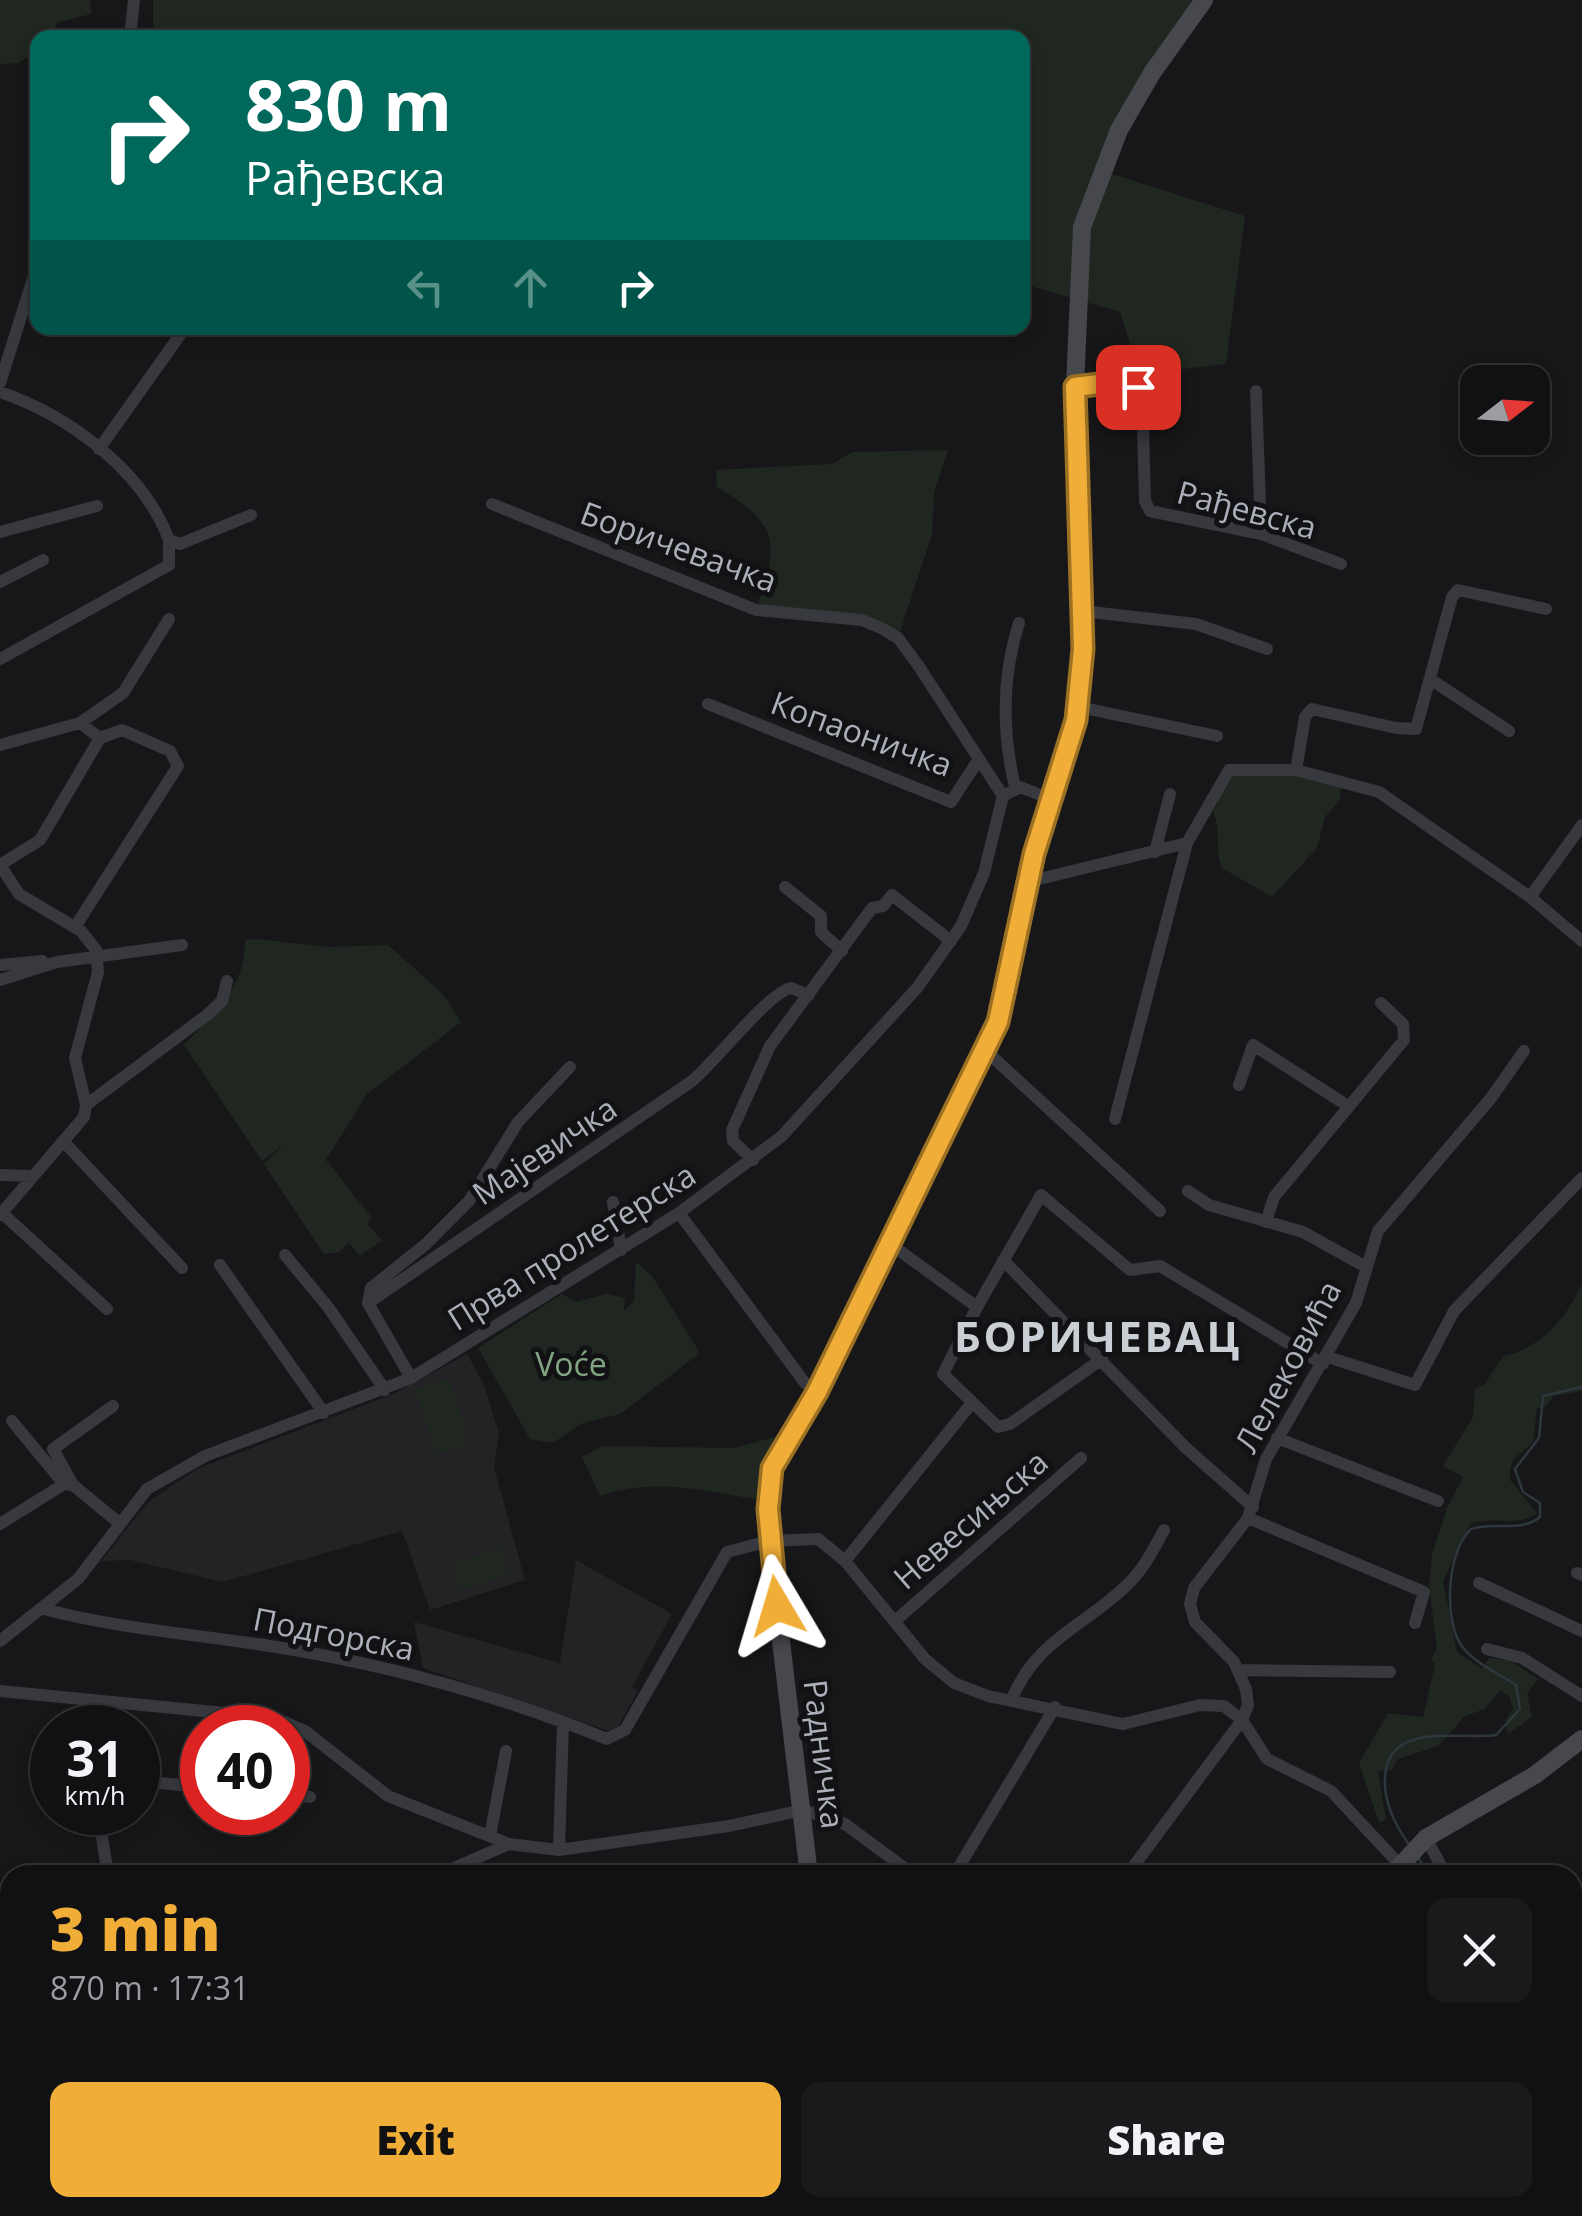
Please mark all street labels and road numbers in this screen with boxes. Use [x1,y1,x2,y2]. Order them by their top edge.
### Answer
street label: Рађевска [1173,470,1321,548]
street label: Боричевачка [575,491,783,601]
street label: Копаоничка [765,680,959,786]
street label: Мајевичка [464,1086,624,1214]
street label: Прва пролетерска [439,1152,703,1340]
street label: Лелековића [1224,1273,1350,1459]
street label: Невесињска [884,1440,1056,1598]
street label: Подгорска [250,1596,418,1670]
street label: Радничка [795,1677,855,1831]

